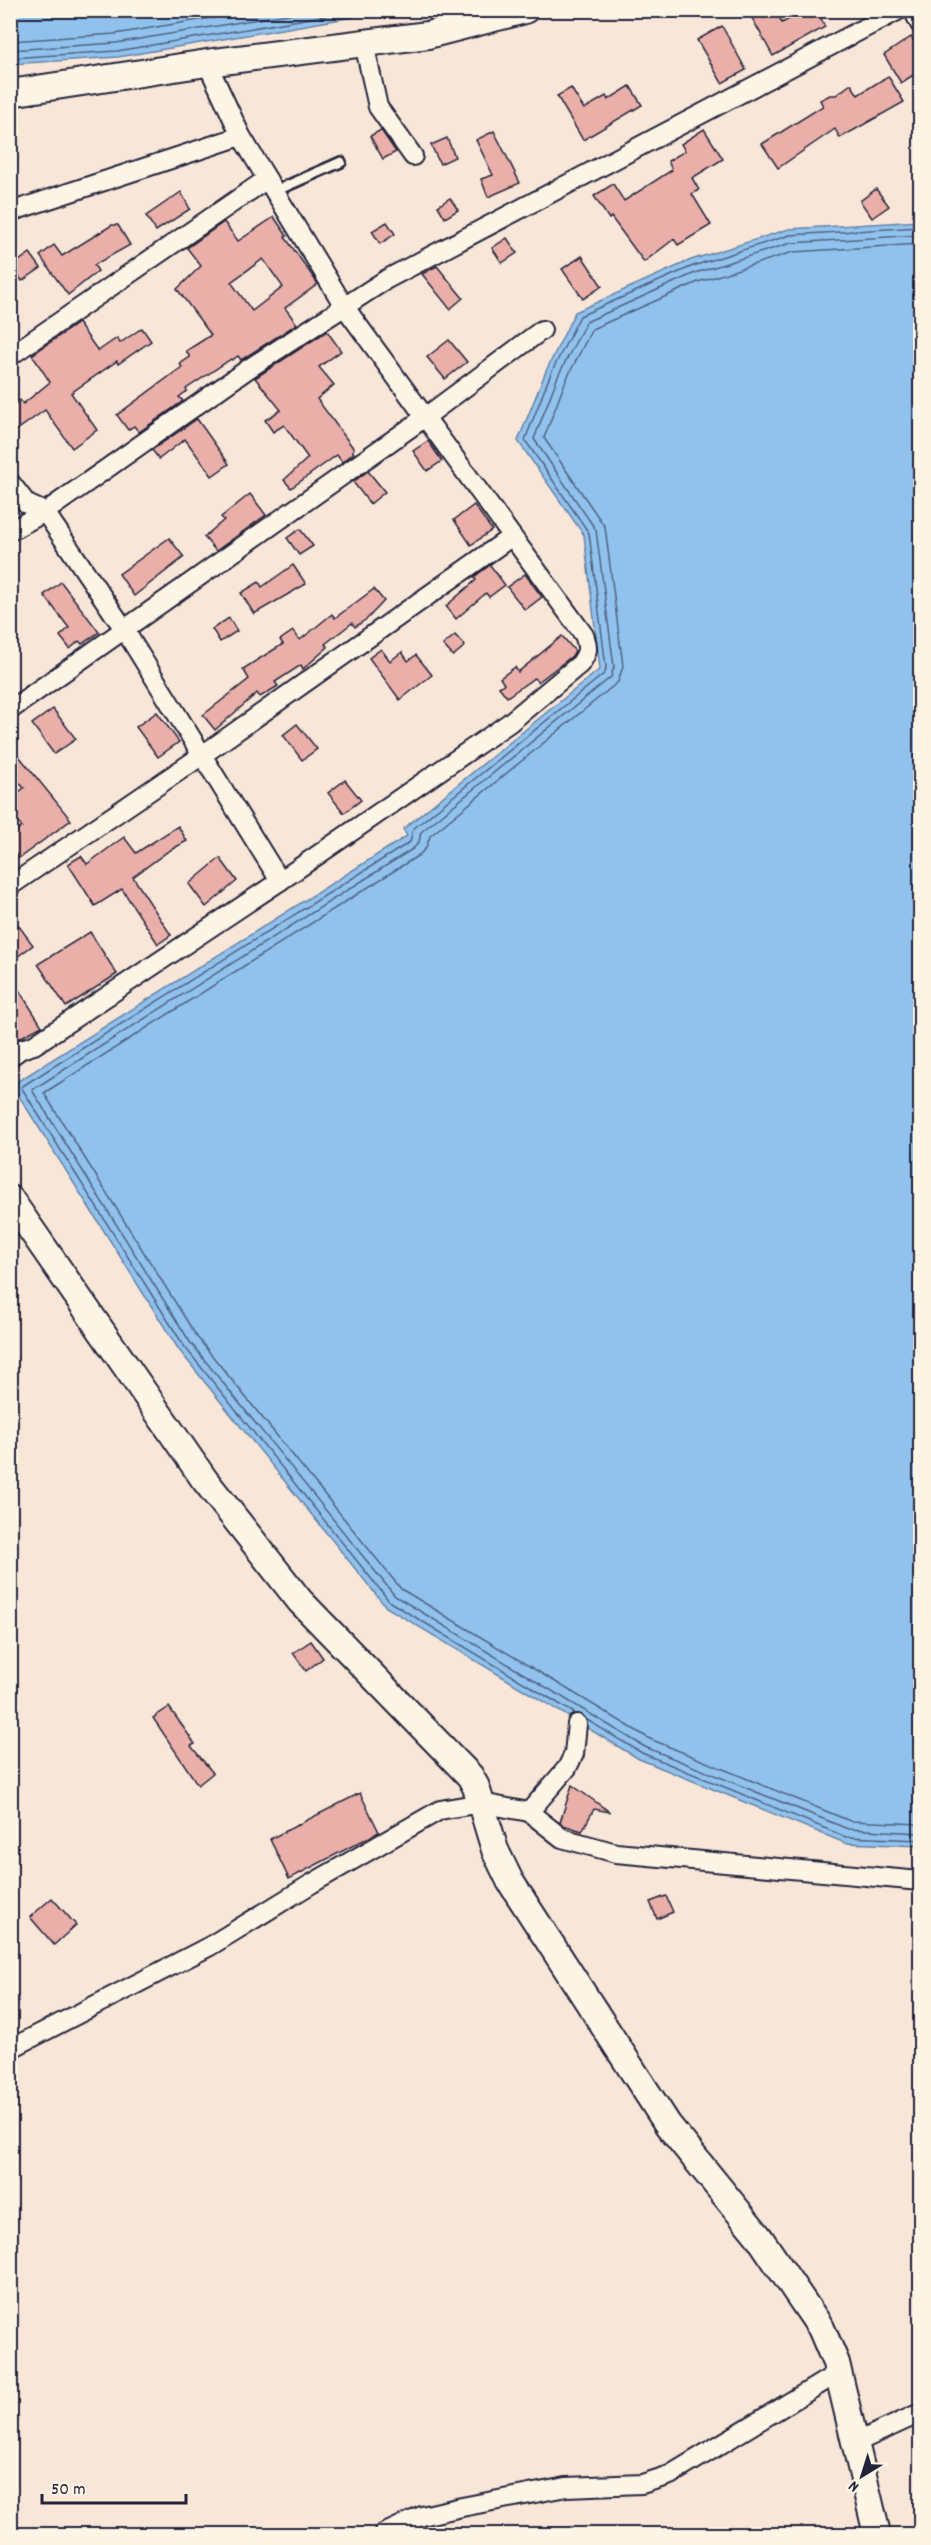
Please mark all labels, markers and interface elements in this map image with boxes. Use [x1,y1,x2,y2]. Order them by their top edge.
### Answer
north arrow [832,2446,892,2506]
scale bar [42,2467,186,2505]
text: N [844,2474,864,2497]
text: 50 m [51,2478,86,2503]

